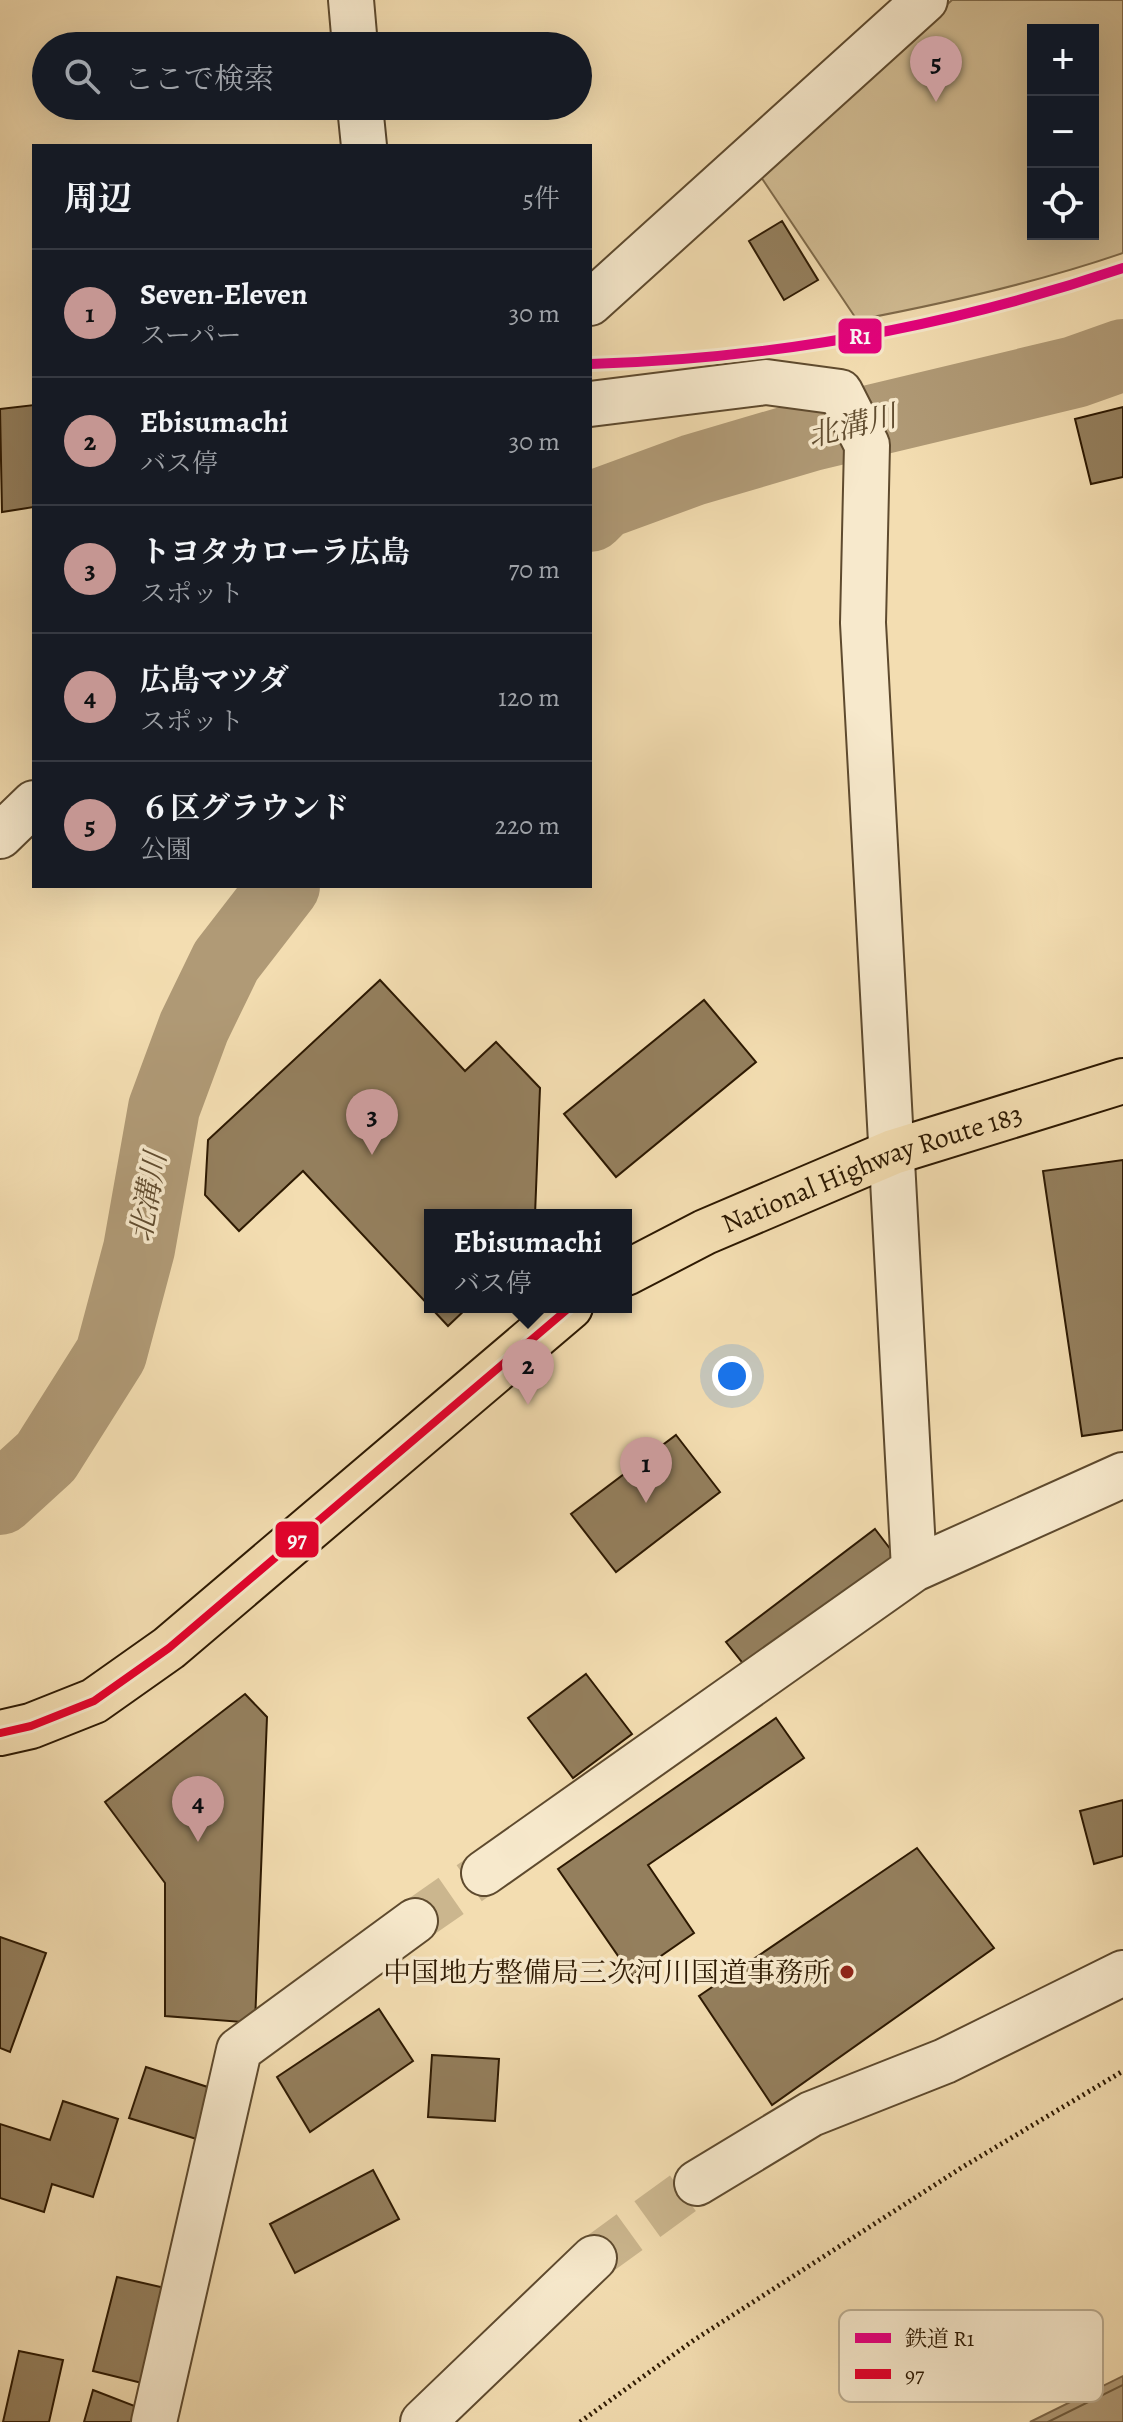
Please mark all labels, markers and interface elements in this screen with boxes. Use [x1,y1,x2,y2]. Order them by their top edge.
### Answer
map controls [1027,24,1099,240]
button: + [1027,24,1099,96]
search box [32,32,592,120]
pin: 5 [910,36,962,102]
icon: search [60,54,104,98]
text: ここで検索 [124,59,274,99]
button: − [1027,96,1099,168]
button: locate [1027,168,1099,240]
text: 周辺 [64,175,132,222]
text: 5件 [523,181,560,216]
text: Seven-Eleven [140,274,308,314]
text: 1 [85,296,95,331]
text: 30 m [509,296,560,331]
line badge: R1 [837,317,883,355]
text: スーパー [140,318,241,353]
text: R1 [849,322,871,352]
water label: 北溝川 [803,395,903,456]
text: Ebisumachi [140,402,288,442]
text: 2 [84,424,96,459]
text: 30 m [509,424,560,459]
text: バス停 [140,446,218,481]
text: トヨタカローラ広島 [140,532,410,572]
text: 3 [84,552,96,587]
text: 70 m [508,552,560,587]
text: スポット [140,576,244,611]
text: 広島マツダ [140,660,289,700]
text: 4 [84,680,96,715]
text: 120 m [498,680,560,715]
text: スポット [140,704,244,739]
text: ６区グラウンド [140,788,350,828]
text: 5 [84,808,96,843]
text: 220 m [495,808,560,843]
text: 公園 [140,832,192,867]
pin: 3 [346,1089,398,1155]
street label: National Highway Route 183 [716,1095,1027,1243]
water label: 北溝川 [120,1146,176,1245]
popup [424,1209,632,1313]
text: Ebisumachi [454,1222,602,1262]
text: バス停 [454,1266,532,1301]
pin: 2 [502,1339,554,1405]
your location [712,1356,752,1396]
pin: 1 [620,1437,672,1503]
line badge: 97 [274,1520,320,1559]
text: 97 [287,1525,307,1555]
pin: 4 [172,1776,224,1842]
place label: 中国地方整備局三次河川国道事務所 [383,1954,831,1992]
marker: 中国地方整備局三次河川国道事務所 [838,1963,856,1981]
legend [839,2310,1103,2402]
text: 鉄道 R1 [905,2324,974,2354]
text: 97 [905,2360,925,2390]

